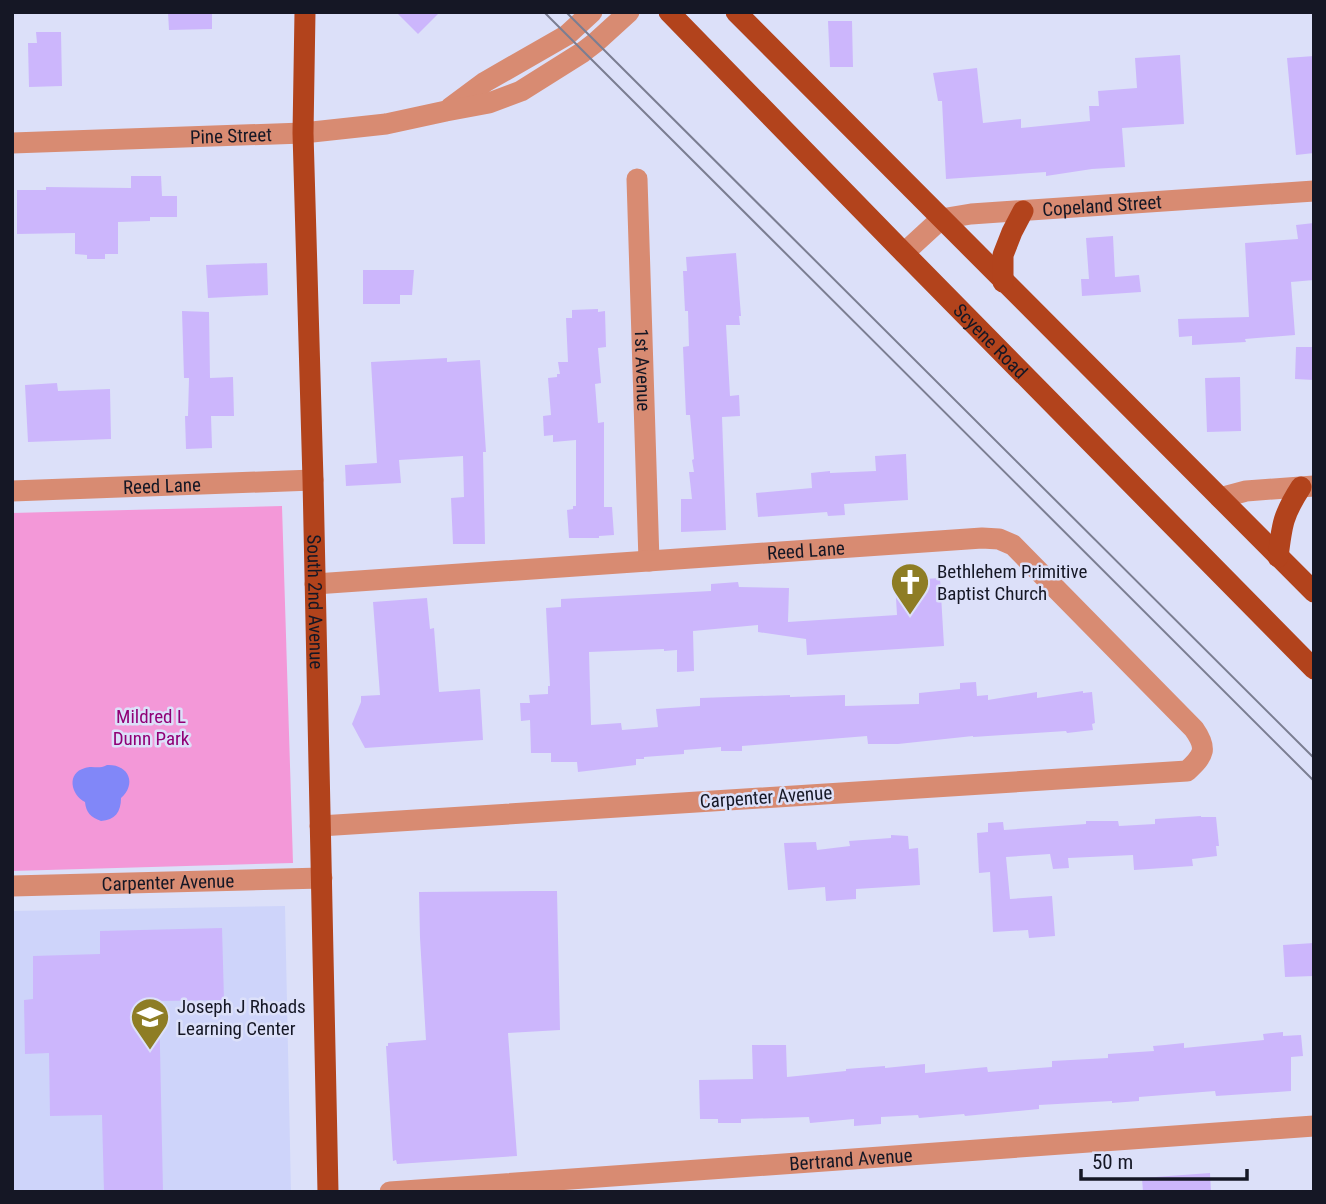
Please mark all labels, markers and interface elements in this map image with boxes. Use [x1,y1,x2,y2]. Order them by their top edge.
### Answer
street label: Pine Street [190,123,272,148]
street label: Copeland Street [1042,190,1163,221]
street label: Scyene Road [949,299,1033,383]
street label: 1st Avenue [630,328,656,412]
street label: Reed Lane [123,473,201,498]
street label: South 2nd Avenue [303,534,328,670]
street label: Reed Lane [766,536,846,564]
place label: Bethlehem Primitive Baptist Church [937,560,1087,605]
church icon: Bethlehem Primitive Baptist Church [889,561,931,616]
park label: Mildred L Dunn Park [113,705,190,750]
street label: Carpenter Avenue [699,781,833,813]
street label: Carpenter Avenue [101,869,235,895]
place label: Joseph J Rhoads Learning Center [177,995,306,1040]
school or university icon: Joseph J Rhoads Learning Center [129,996,171,1051]
scale bar [1081,1138,1247,1182]
street label: Bertrand Avenue [788,1143,913,1175]
text: 50 m [1092,1150,1133,1174]

